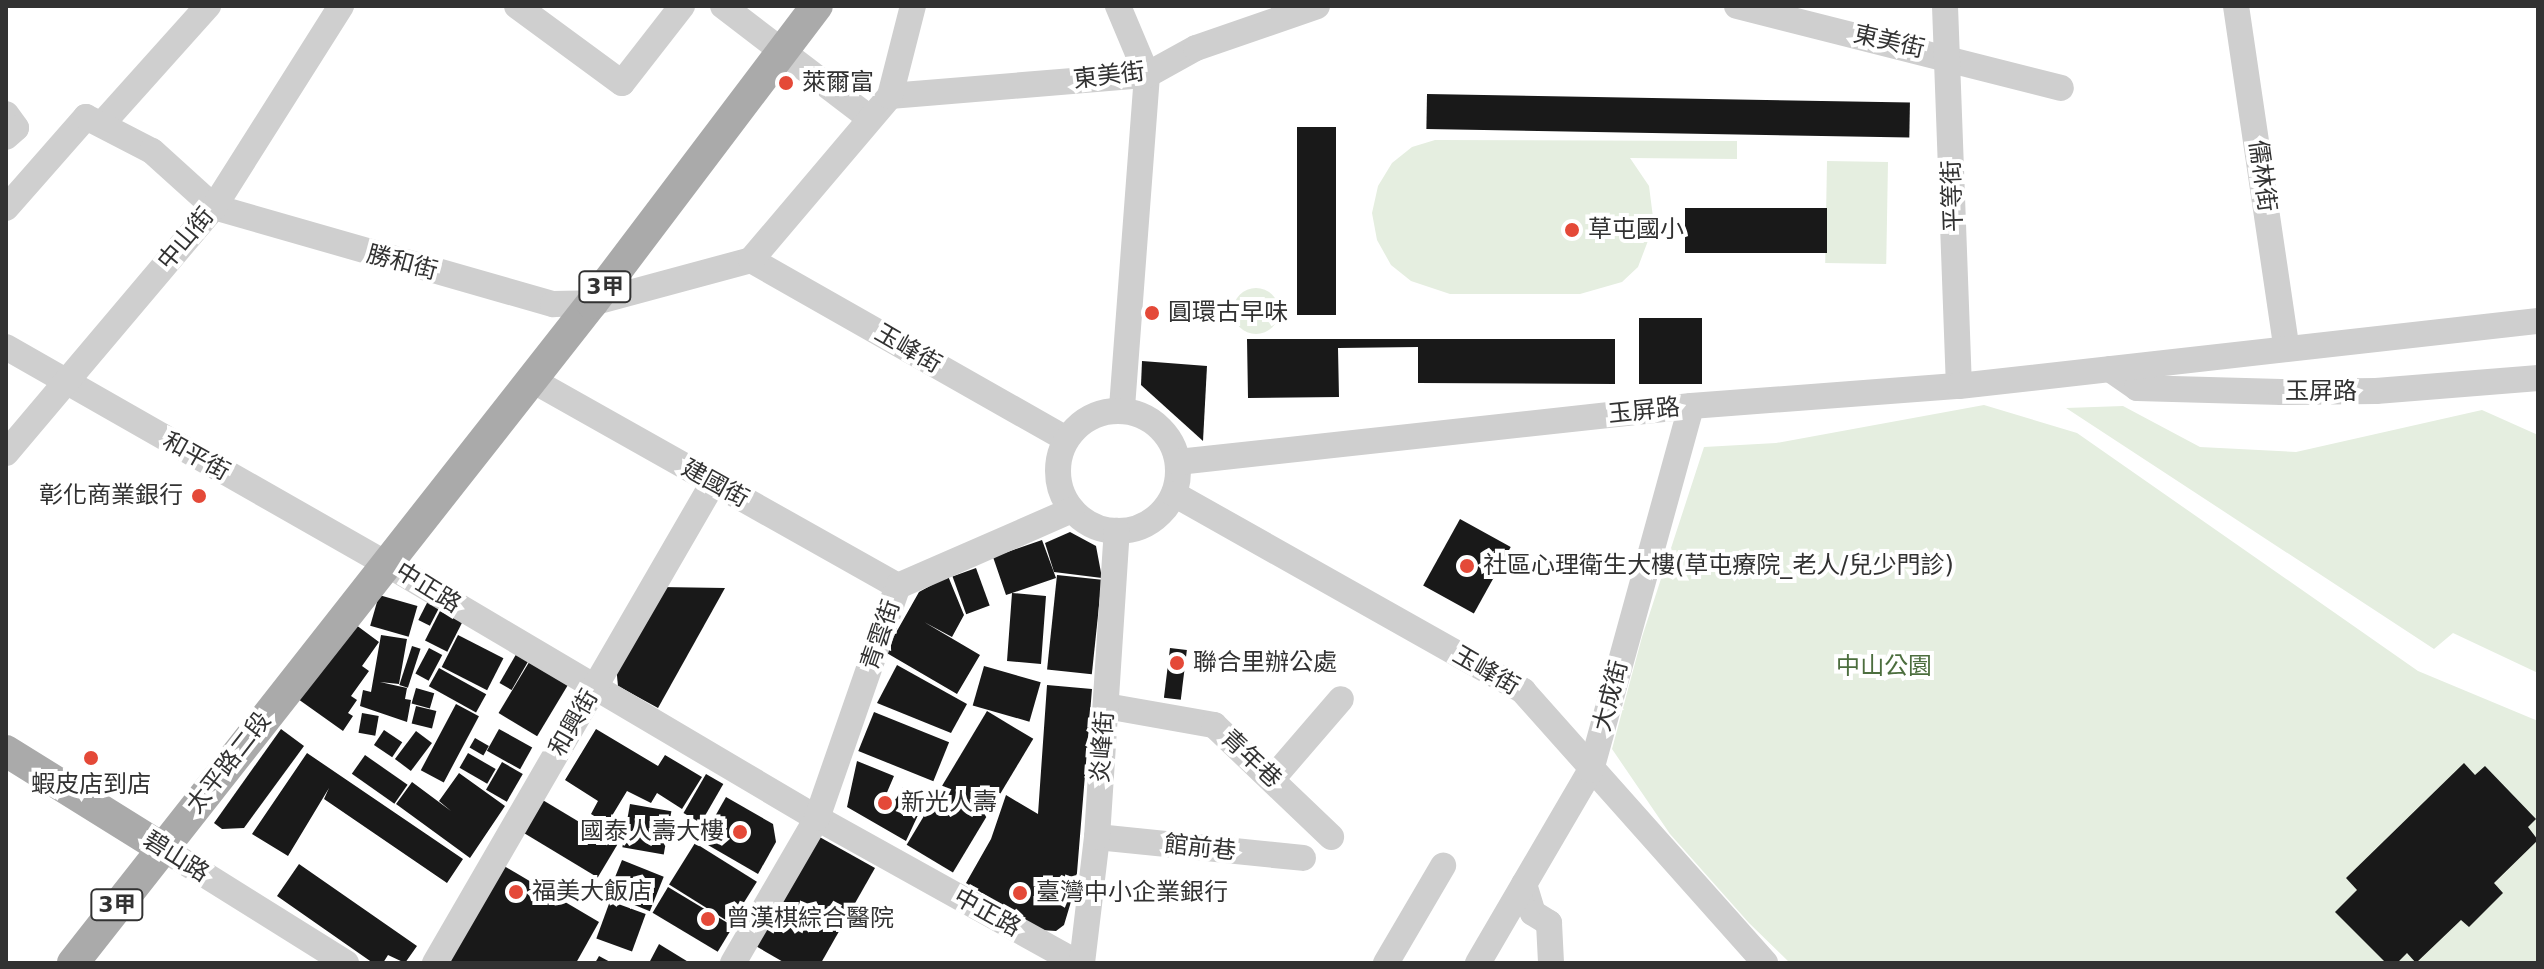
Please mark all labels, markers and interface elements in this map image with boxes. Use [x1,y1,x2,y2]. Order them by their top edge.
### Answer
street label: 東美街 [1851,20,1927,64]
street label: 東美街 [1072,57,1146,95]
place label: 萊爾富 [802,69,874,97]
marker: 萊爾富 [777,74,795,92]
street label: 儒林街 [2243,138,2281,214]
street label: 平等街 [1937,160,1969,232]
street label: 中山街 [152,202,220,276]
place label: 草屯國小 [1588,216,1684,244]
marker: 草屯國小 [1563,221,1581,239]
street label: 勝和街 [363,240,441,286]
road number: 3甲 [577,269,633,305]
place label: 圓環古早味 [1168,299,1288,327]
marker: 圓環古早味 [1143,304,1161,322]
street label: 玉峰街 [870,319,946,379]
street label: 玉屏路 [2285,378,2357,406]
street label: 玉屏路 [1607,393,1681,429]
street label: 和平街 [158,427,234,487]
street label: 建國街 [677,454,753,514]
place label: 彰化商業銀行 [39,482,183,510]
marker: 彰化商業銀行 [190,487,208,505]
place label: 社區心理衛生大樓(草屯療院_老人/兒少門診) [1483,552,1954,580]
street label: 中正路 [390,557,466,619]
marker: 社區心理衛生大樓(草屯療院_老人/兒少門診) [1458,557,1476,575]
street label: 青雲街 [856,596,906,674]
street label: 玉峰街 [1448,641,1524,701]
place label: 聯合里辦公處 [1193,649,1337,677]
park label: 中山公園 [1836,653,1932,681]
marker: 聯合里辦公處 [1168,654,1186,672]
street label: 大成街 [1588,657,1634,735]
street label: 和興街 [544,685,604,761]
street label: 太平路二段 [181,707,277,819]
street label: 炎峰街 [1086,710,1120,784]
street label: 青年巷 [1215,724,1287,794]
marker: 蝦皮店到店 [82,749,100,767]
place label: 蝦皮店到店 [31,771,151,799]
place label: 新光人壽 [901,789,997,817]
marker: 新光人壽 [876,794,894,812]
place label: 國泰人壽大樓 [580,818,724,846]
marker: 國泰人壽大樓 [731,823,749,841]
street label: 碧山路 [138,826,214,888]
street label: 館前巷 [1163,830,1237,866]
place label: 福美大飯店 [532,878,652,906]
place label: 臺灣中小企業銀行 [1036,879,1228,907]
marker: 福美大飯店 [507,883,525,901]
street label: 中正路 [949,883,1025,943]
marker: 臺灣中小企業銀行 [1011,884,1029,902]
road number: 3甲 [89,887,145,923]
place label: 曾漢棋綜合醫院 [726,905,894,933]
marker: 曾漢棋綜合醫院 [697,908,719,930]

